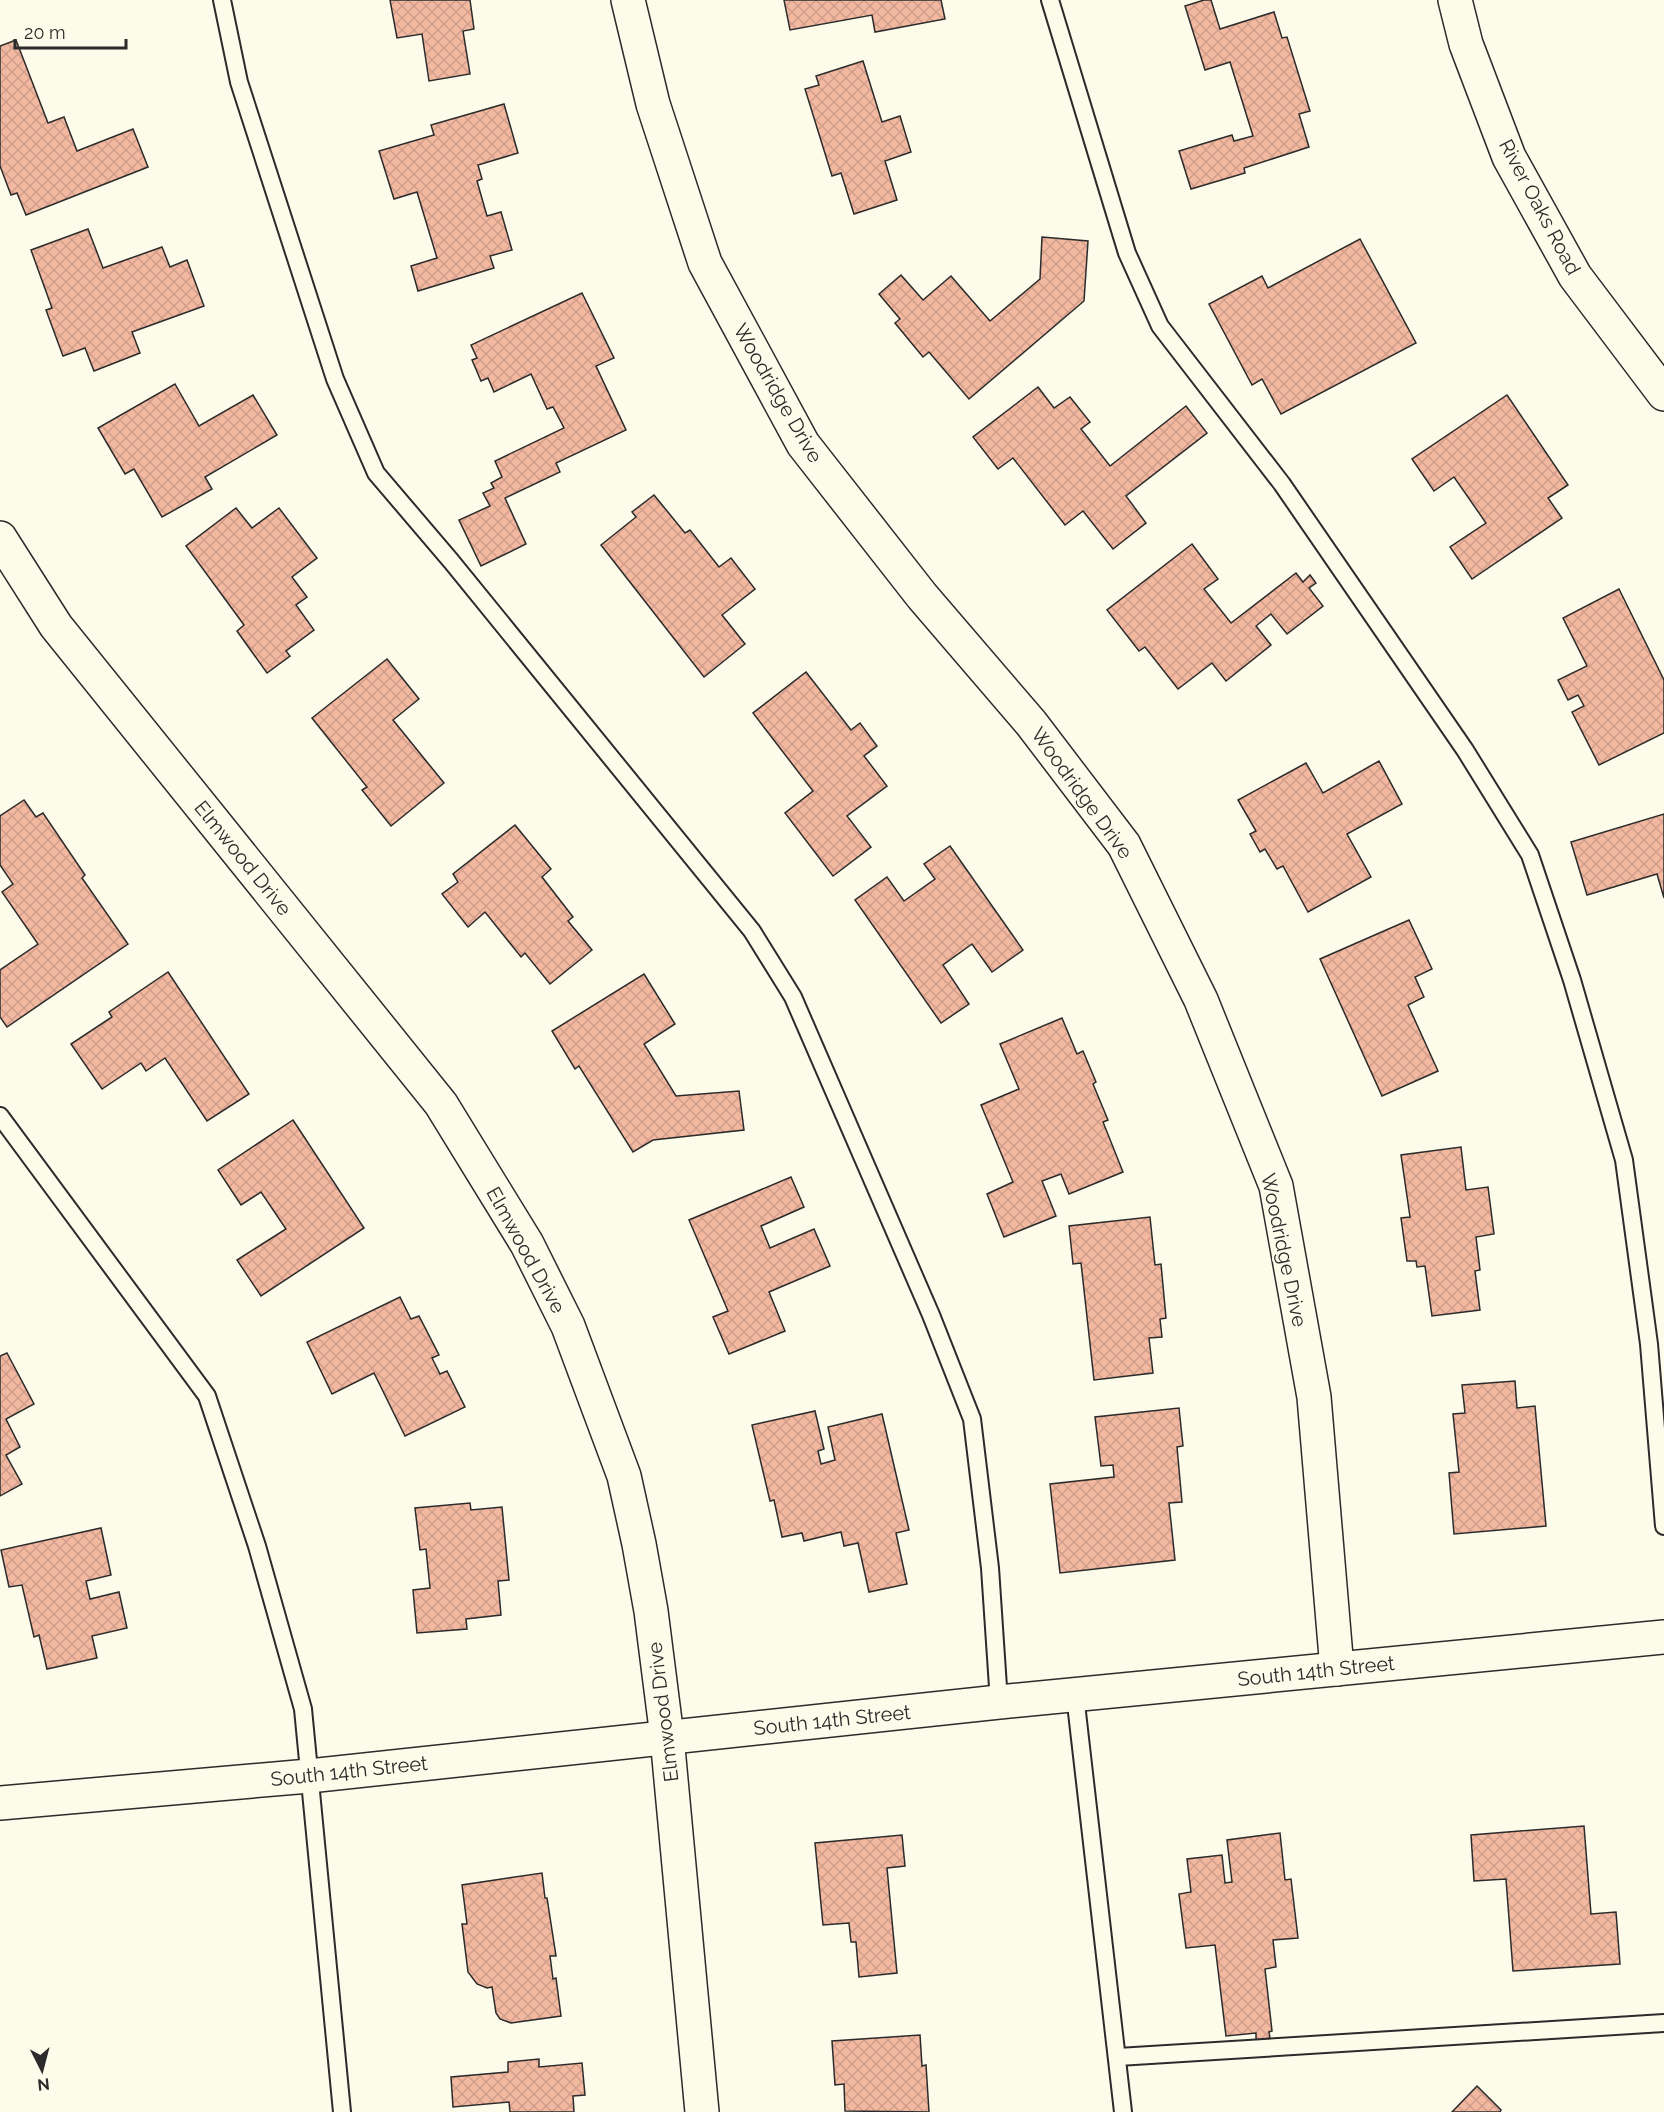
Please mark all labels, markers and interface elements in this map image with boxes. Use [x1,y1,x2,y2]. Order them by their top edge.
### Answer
scale bar [15,12,126,50]
text: 20 m [24,22,66,43]
street label: River Oaks Road [1494,135,1586,279]
street label: Woodridge Drive [728,319,828,467]
street label: Woodridge Drive [1026,723,1138,864]
street label: Elmwood Drive [189,796,297,920]
street label: Woodridge Drive [1256,1171,1312,1329]
street label: Elmwood Drive [481,1183,571,1318]
street label: Elmwood Drive [642,1640,683,1783]
street label: South 14th Street [1236,1651,1396,1691]
street label: South 14th Street [752,1700,912,1740]
street label: South 14th Street [269,1751,429,1791]
north arrow [12,2040,72,2100]
text: N [36,2074,51,2095]

